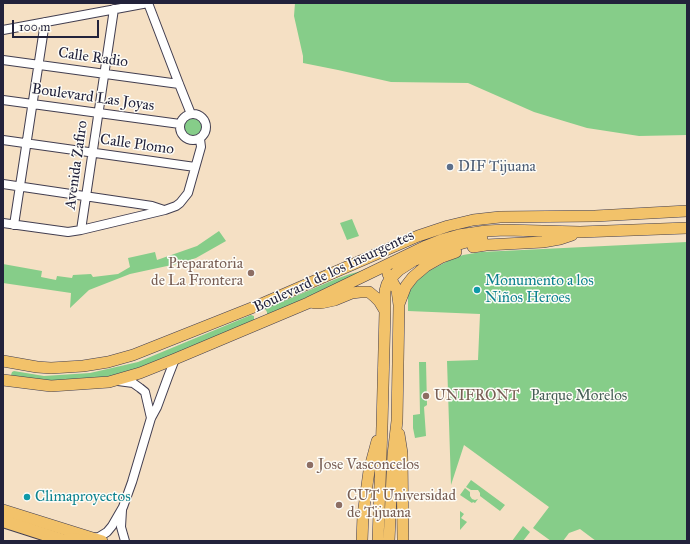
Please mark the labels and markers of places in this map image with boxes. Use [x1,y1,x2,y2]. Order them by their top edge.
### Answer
place label: DIF Tijuana [458,158,536,176]
marker: DIF Tijuana [445,162,455,172]
place label: Preparatoria de La Frontera [151,255,243,290]
marker: Preparatoria de La Frontera [246,268,256,278]
place label: Monumento a los Niños Heroes [485,272,594,307]
marker: Monumento a los Niños Heroes [472,285,482,295]
place label: UNIFRONT [434,387,519,405]
marker: UNIFRONT [421,391,431,401]
place label: Jose Vasconcelos [318,456,419,474]
marker: Jose Vasconcelos [305,460,315,470]
place label: CUT Universidad de Tijuana [347,487,456,522]
place label: Climaproyectos [35,488,131,506]
marker: Climaproyectos [22,492,32,502]
marker: CUT Universidad de Tijuana [334,500,344,510]

